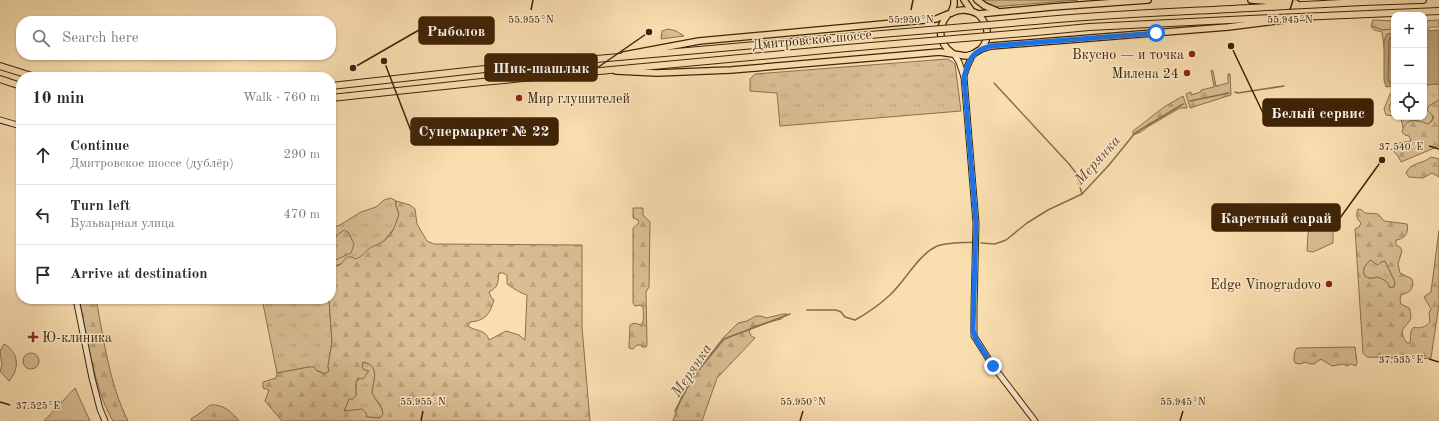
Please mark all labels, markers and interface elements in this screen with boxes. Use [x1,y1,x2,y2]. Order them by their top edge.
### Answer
map controls [1391,12,1427,120]
button: + [1391,12,1427,48]
text: 55.955°N [508,15,554,25]
text: 55.950°N [888,15,934,25]
text: 55.945°N [1267,15,1313,25]
search box [16,16,336,60]
callout: Рыболов [419,17,494,44]
route start [1147,24,1165,42]
text: Рыболов [427,25,485,40]
icon: search [30,27,52,49]
street label: Дмитровское шоссе [752,28,873,52]
text: Search here [62,31,139,46]
place label: Вкусно — и точка [1072,48,1184,62]
button: − [1391,48,1427,84]
marker: Вкусно — и точка [1187,49,1197,59]
callout: Шик-шашлык [485,54,597,81]
text: Шик-шашлык [493,62,589,77]
place label: Милена 24 [1111,67,1179,81]
marker: Милена 24 [1182,68,1192,78]
button: locate [1391,84,1427,120]
text: 10 min [32,90,85,107]
text: Walk · 760 m [243,91,320,104]
place label: Мир глушителей [527,92,630,106]
marker: Мир глушителей [514,93,524,103]
callout: Белый сервис [1263,99,1373,126]
text: Белый сервис [1271,107,1365,122]
callout: Супермаркет № 22 [411,118,558,145]
text: Супермаркет № 22 [419,125,549,140]
water label: Мерянка [1072,133,1124,189]
text: Continue [70,139,129,154]
text: 37.540°E [1379,142,1423,152]
icon: ahead [32,144,54,166]
text: 290 m [283,148,320,161]
text: Дмитровское шоссе (дублёр) [70,157,234,170]
text: Turn left [70,199,130,214]
icon: left [32,204,54,226]
callout: Каретный сарай [1212,204,1340,231]
text: 470 m [283,208,320,221]
text: Каретный сарай [1220,212,1332,227]
text: Бульварная улица [70,217,175,230]
icon: arrive [32,264,54,286]
text: Arrive at destination [70,267,208,282]
place label: Edge Vinogradovo [1210,278,1321,292]
marker: Edge Vinogradovo [1324,279,1334,289]
marker: Ю-клиника [27,331,39,343]
place label: Ю-клиника [42,331,112,345]
water label: Мерянка [669,342,715,401]
text: 37.535°E [1379,355,1423,365]
route end [984,357,1002,375]
text: 55.955°N [400,397,446,407]
text: 55.950°N [780,397,826,407]
text: 55.945°N [1160,397,1206,407]
text: 37.525°E [16,401,60,411]

